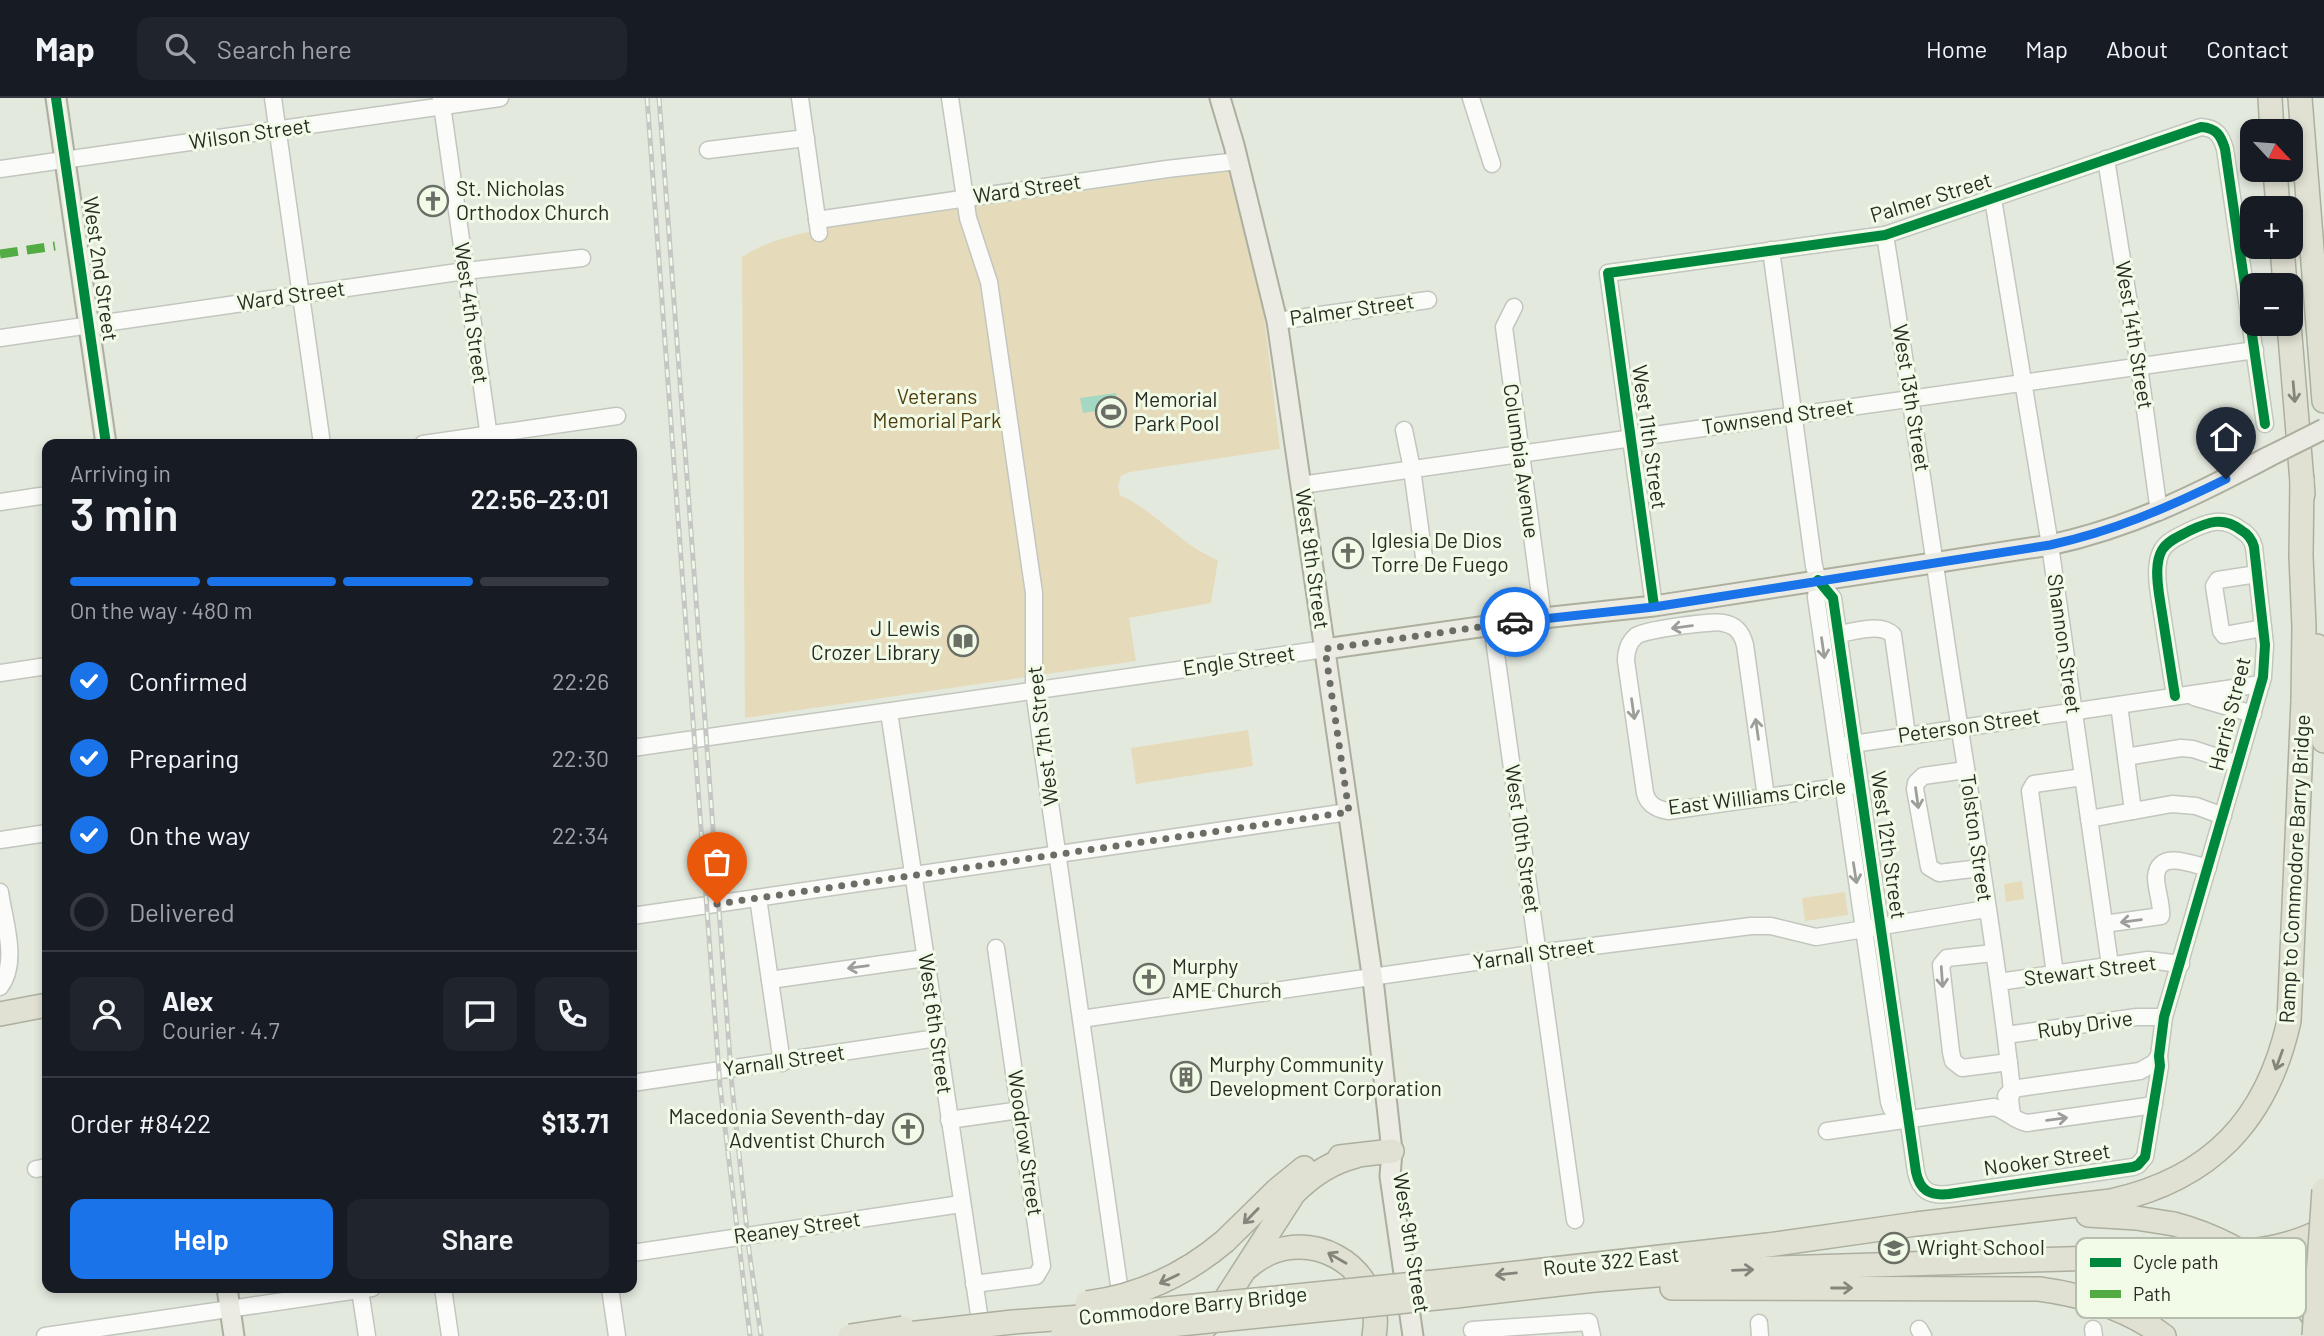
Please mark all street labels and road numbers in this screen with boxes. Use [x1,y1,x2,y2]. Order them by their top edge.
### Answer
street label: Wilson Street [187,112,312,153]
street label: Palmer Street [1867,166,1994,227]
street label: Ward Street [971,168,1082,207]
street label: West 2nd Street [79,195,124,343]
street label: West 4th Street [450,241,495,385]
street label: West 14th Street [2111,259,2160,411]
street label: Ward Street [235,275,346,314]
street label: Palmer Street [1288,287,1416,330]
street label: West 13th Street [1888,322,1936,473]
street label: West 11th Street [1628,363,1673,511]
street label: Columbia Avenue [1499,382,1546,540]
street label: Townsend Street [1700,392,1856,439]
street label: West 9th Street [1291,487,1336,631]
street label: Shannon Street [2043,572,2088,715]
street label: Engle Street [1181,639,1296,680]
street label: Harris Street [2202,654,2255,773]
street label: West 7th Street [1021,665,1062,808]
street label: Peterson Street [1896,702,2042,747]
street label: Ramp to Commodore Barry Bridge [2273,714,2314,1024]
street label: West 10th Street [1501,763,1546,915]
street label: West 12th Street [1867,769,1912,921]
street label: East Williams Circle [1666,772,1847,819]
street label: Tolston Street [1956,772,1999,903]
street label: Yarnall Street [1471,932,1596,973]
street label: Stewart Street [2022,949,2157,990]
street label: West 6th Street [914,952,959,1096]
street label: Ruby Drive [2035,1004,2134,1043]
street label: Yarnall Street [721,1039,846,1080]
street label: Woodrow Street [1004,1068,1049,1217]
street label: Nooker Street [1982,1137,2112,1180]
street label: West 9th Street [1389,1171,1436,1315]
street label: Reaney Street [732,1205,862,1248]
street label: Route 322 East [1541,1241,1680,1280]
street label: Commodore Barry Bridge [1077,1280,1308,1329]

